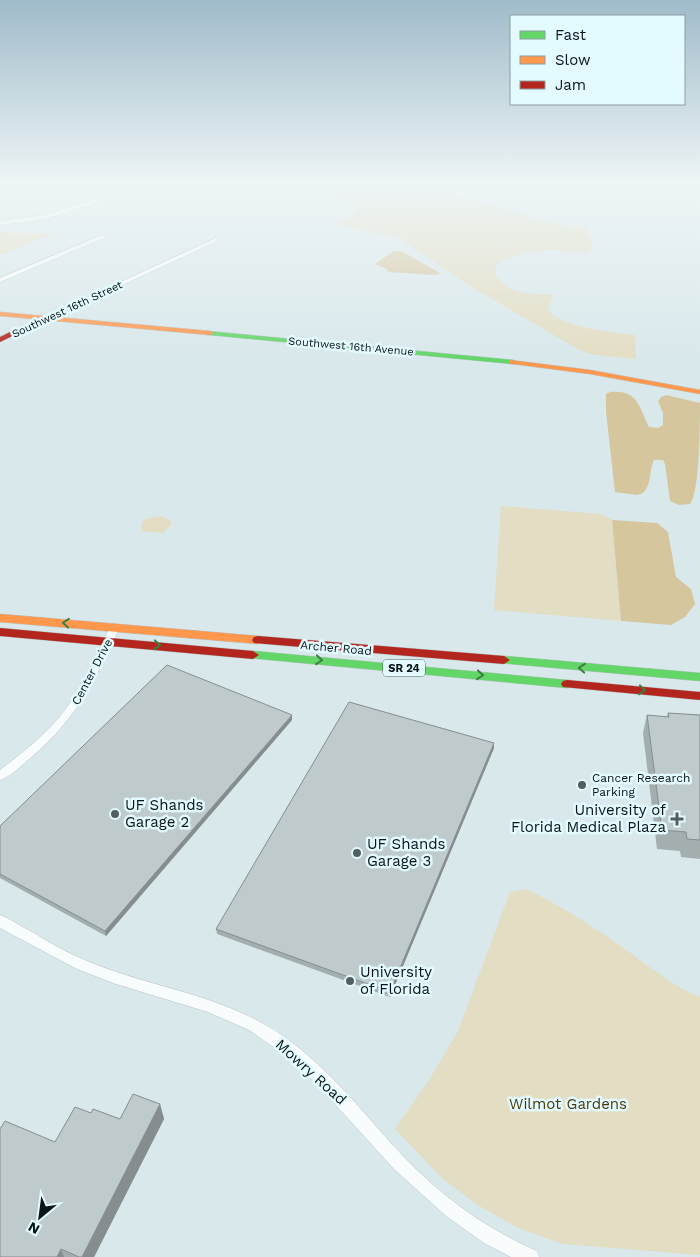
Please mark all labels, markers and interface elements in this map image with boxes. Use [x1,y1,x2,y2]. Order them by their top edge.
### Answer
legend [510,15,685,105]
text: Fast [555,26,587,44]
text: Slow [555,51,591,69]
text: Jam [555,76,586,94]
street label: Southwest 16th Street [10,278,125,341]
street label: Southwest 16th Avenue [288,335,414,358]
one-way arrow [62,618,70,629]
street label: Center Drive [69,636,115,708]
street label: Archer Road [300,638,372,658]
one-way arrow [153,639,161,650]
one-way arrow [315,654,323,665]
road number: SR 24 [383,660,425,676]
one-way arrow [577,662,585,673]
one-way arrow [477,669,485,680]
one-way arrow [638,684,646,695]
place label: Cancer Research Parking [592,771,690,799]
marker: Cancer Research Parking [576,779,588,791]
place label: UF Shands Garage 2 [125,796,204,831]
place label: University of Florida Medical Plaza [511,801,667,836]
marker: UF Shands Garage 2 [109,808,121,820]
marker: University of Florida Medical Plaza [670,812,684,826]
place label: UF Shands Garage 3 [367,835,446,870]
marker: UF Shands Garage 3 [351,847,363,859]
place label: University of Florida [360,963,432,998]
marker: University of Florida [344,975,356,987]
street label: Mowry Road [272,1035,350,1109]
park label: Wilmot Gardens [509,1095,627,1113]
north arrow [15,1192,65,1242]
text: N [25,1219,42,1238]

